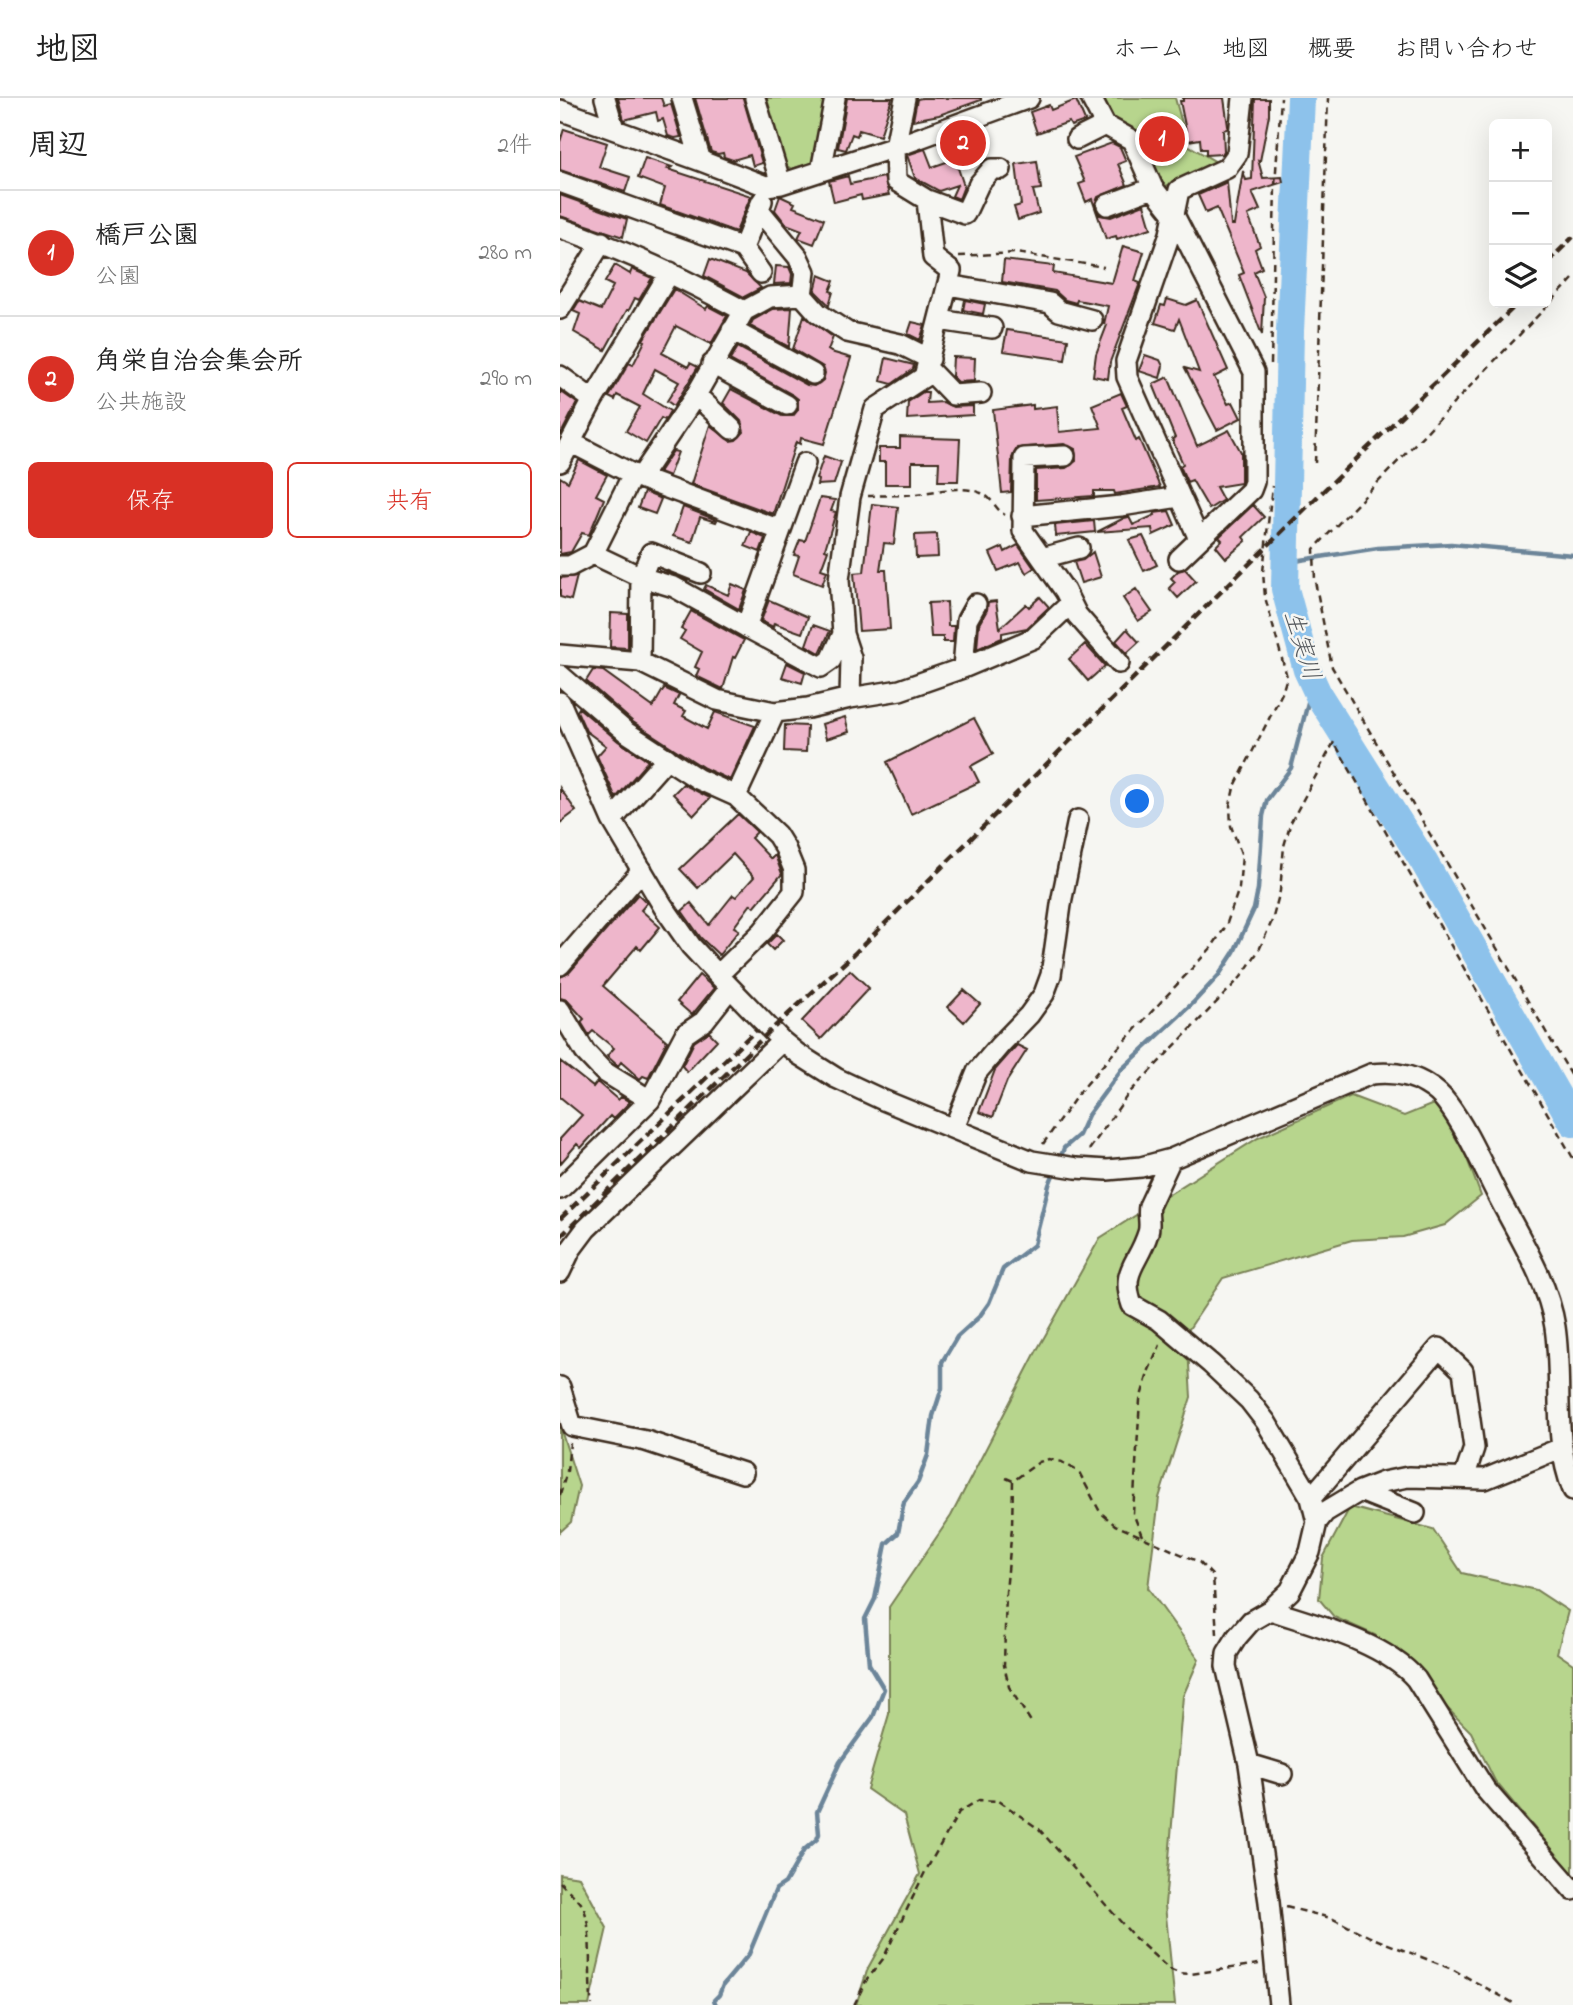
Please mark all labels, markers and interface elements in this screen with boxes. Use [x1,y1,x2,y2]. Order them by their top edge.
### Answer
text: 地図 [35,27,101,75]
text: ホーム [1113,33,1184,68]
text: 地図 [1222,33,1270,68]
text: 概要 [1308,33,1356,68]
text: お問い合わせ [1394,33,1538,68]
pin: 1 [1139,113,1185,165]
pin: 2 [940,117,986,169]
map controls [1489,119,1552,308]
button: + [1489,119,1552,182]
text: 周辺 [28,125,88,169]
text: 2件 [498,130,532,163]
button: − [1489,182,1552,245]
text: 橋戸公園 [95,218,199,256]
text: 1 [47,237,55,270]
text: 280 m [478,237,532,270]
button: layers [1489,245,1552,308]
text: 公園 [95,261,141,294]
text: 角栄自治会集会所 [95,344,303,382]
text: 2 [45,363,57,396]
text: 290 m [480,363,532,396]
text: 公共施設 [95,387,187,420]
button: 保存 [28,462,273,538]
button: 共有 [287,462,532,538]
water label: 生実川 [1273,606,1328,685]
your location [1120,784,1154,818]

